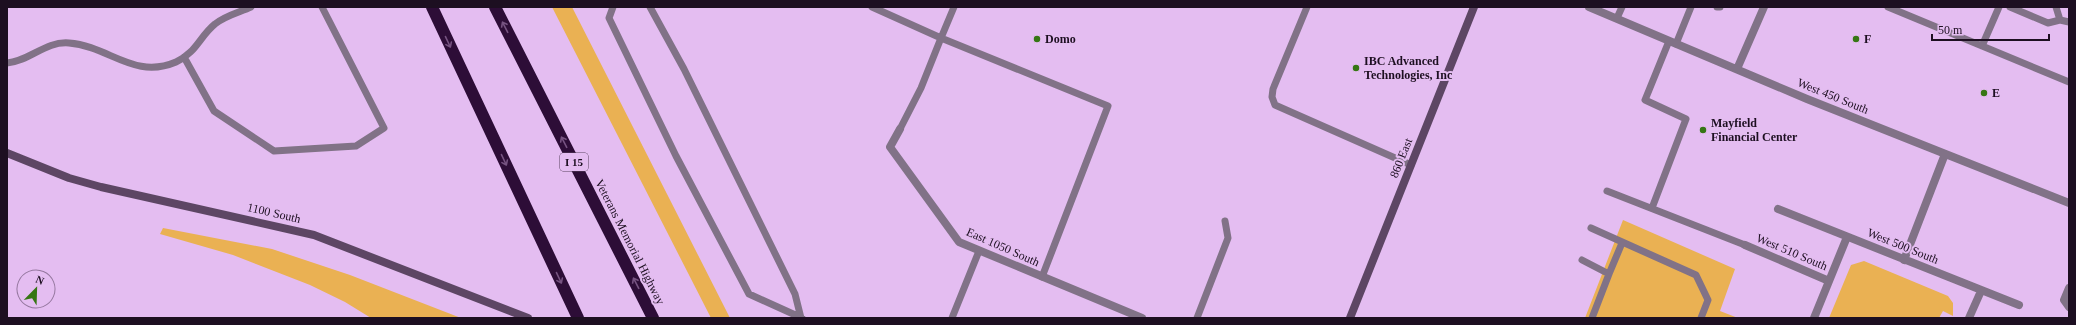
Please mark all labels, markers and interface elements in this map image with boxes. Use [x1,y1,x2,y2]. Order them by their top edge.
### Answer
scale bar [1932,16,2049,42]
one-way arrow [501,21,508,33]
text: 50 m [1938,23,1963,37]
place label: Domo [1045,32,1076,46]
place label: F [1864,32,1871,46]
marker: Domo [1032,34,1042,44]
marker: F [1851,34,1861,44]
one-way arrow [445,36,453,48]
place label: IBC Advanced Technologies, Inc [1364,54,1453,82]
marker: IBC Advanced Technologies, Inc [1351,63,1361,73]
street label: West 450 South [1795,75,1871,117]
place label: E [1992,86,2000,100]
marker: E [1979,88,1989,98]
place label: Mayfield Financial Center [1711,116,1798,144]
marker: Mayfield Financial Center [1698,125,1708,135]
street label: 860 East [1387,135,1416,180]
one-way arrow [560,137,567,149]
road number: I 15 [560,153,588,171]
one-way arrow [501,154,508,166]
street label: Veterans Memorial Highway [592,177,668,307]
street label: 1100 South [246,200,302,226]
street label: East 1050 South [964,225,1042,269]
street label: West 500 South [1865,225,1941,267]
street label: West 510 South [1754,231,1830,273]
north arrow [16,269,56,309]
one-way arrow [556,271,563,283]
text: N [34,273,46,287]
one-way arrow [632,277,639,289]

